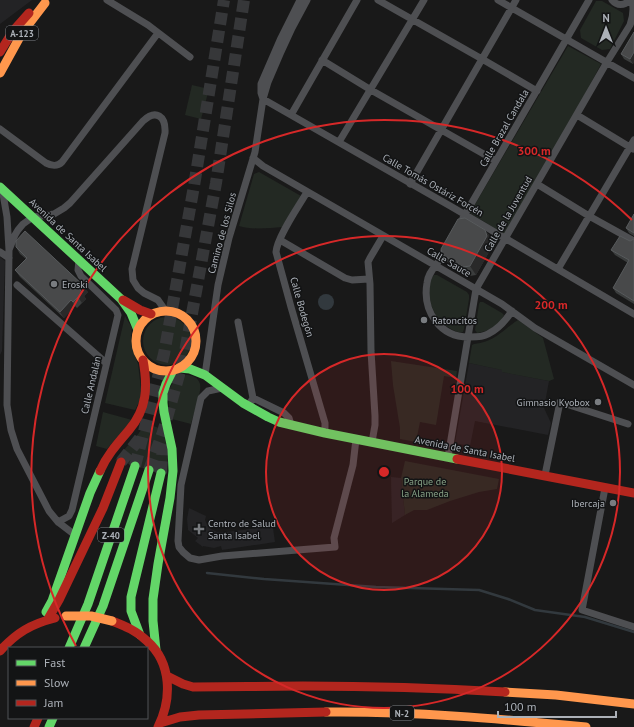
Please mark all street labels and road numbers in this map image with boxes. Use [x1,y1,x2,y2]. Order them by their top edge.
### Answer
road number: A-123 [6,26,38,40]
street label: Calle Brazal Candala [476,87,532,169]
street label: Calle Tomás Ostáriz Forcén [380,151,486,219]
street label: Calle de la Juventud [481,174,535,254]
street label: Camino de los Silos [205,191,239,275]
street label: Avenida de Santa Isabel [26,196,110,275]
street label: Calle Sauce [424,244,474,280]
street label: Calle Bodegón [287,275,317,339]
street label: Calle Andalán [78,355,104,415]
street label: Avenida de Santa Isabel [414,433,516,465]
road number: Z-40 [98,528,124,542]
road number: N-2 [390,706,414,720]

